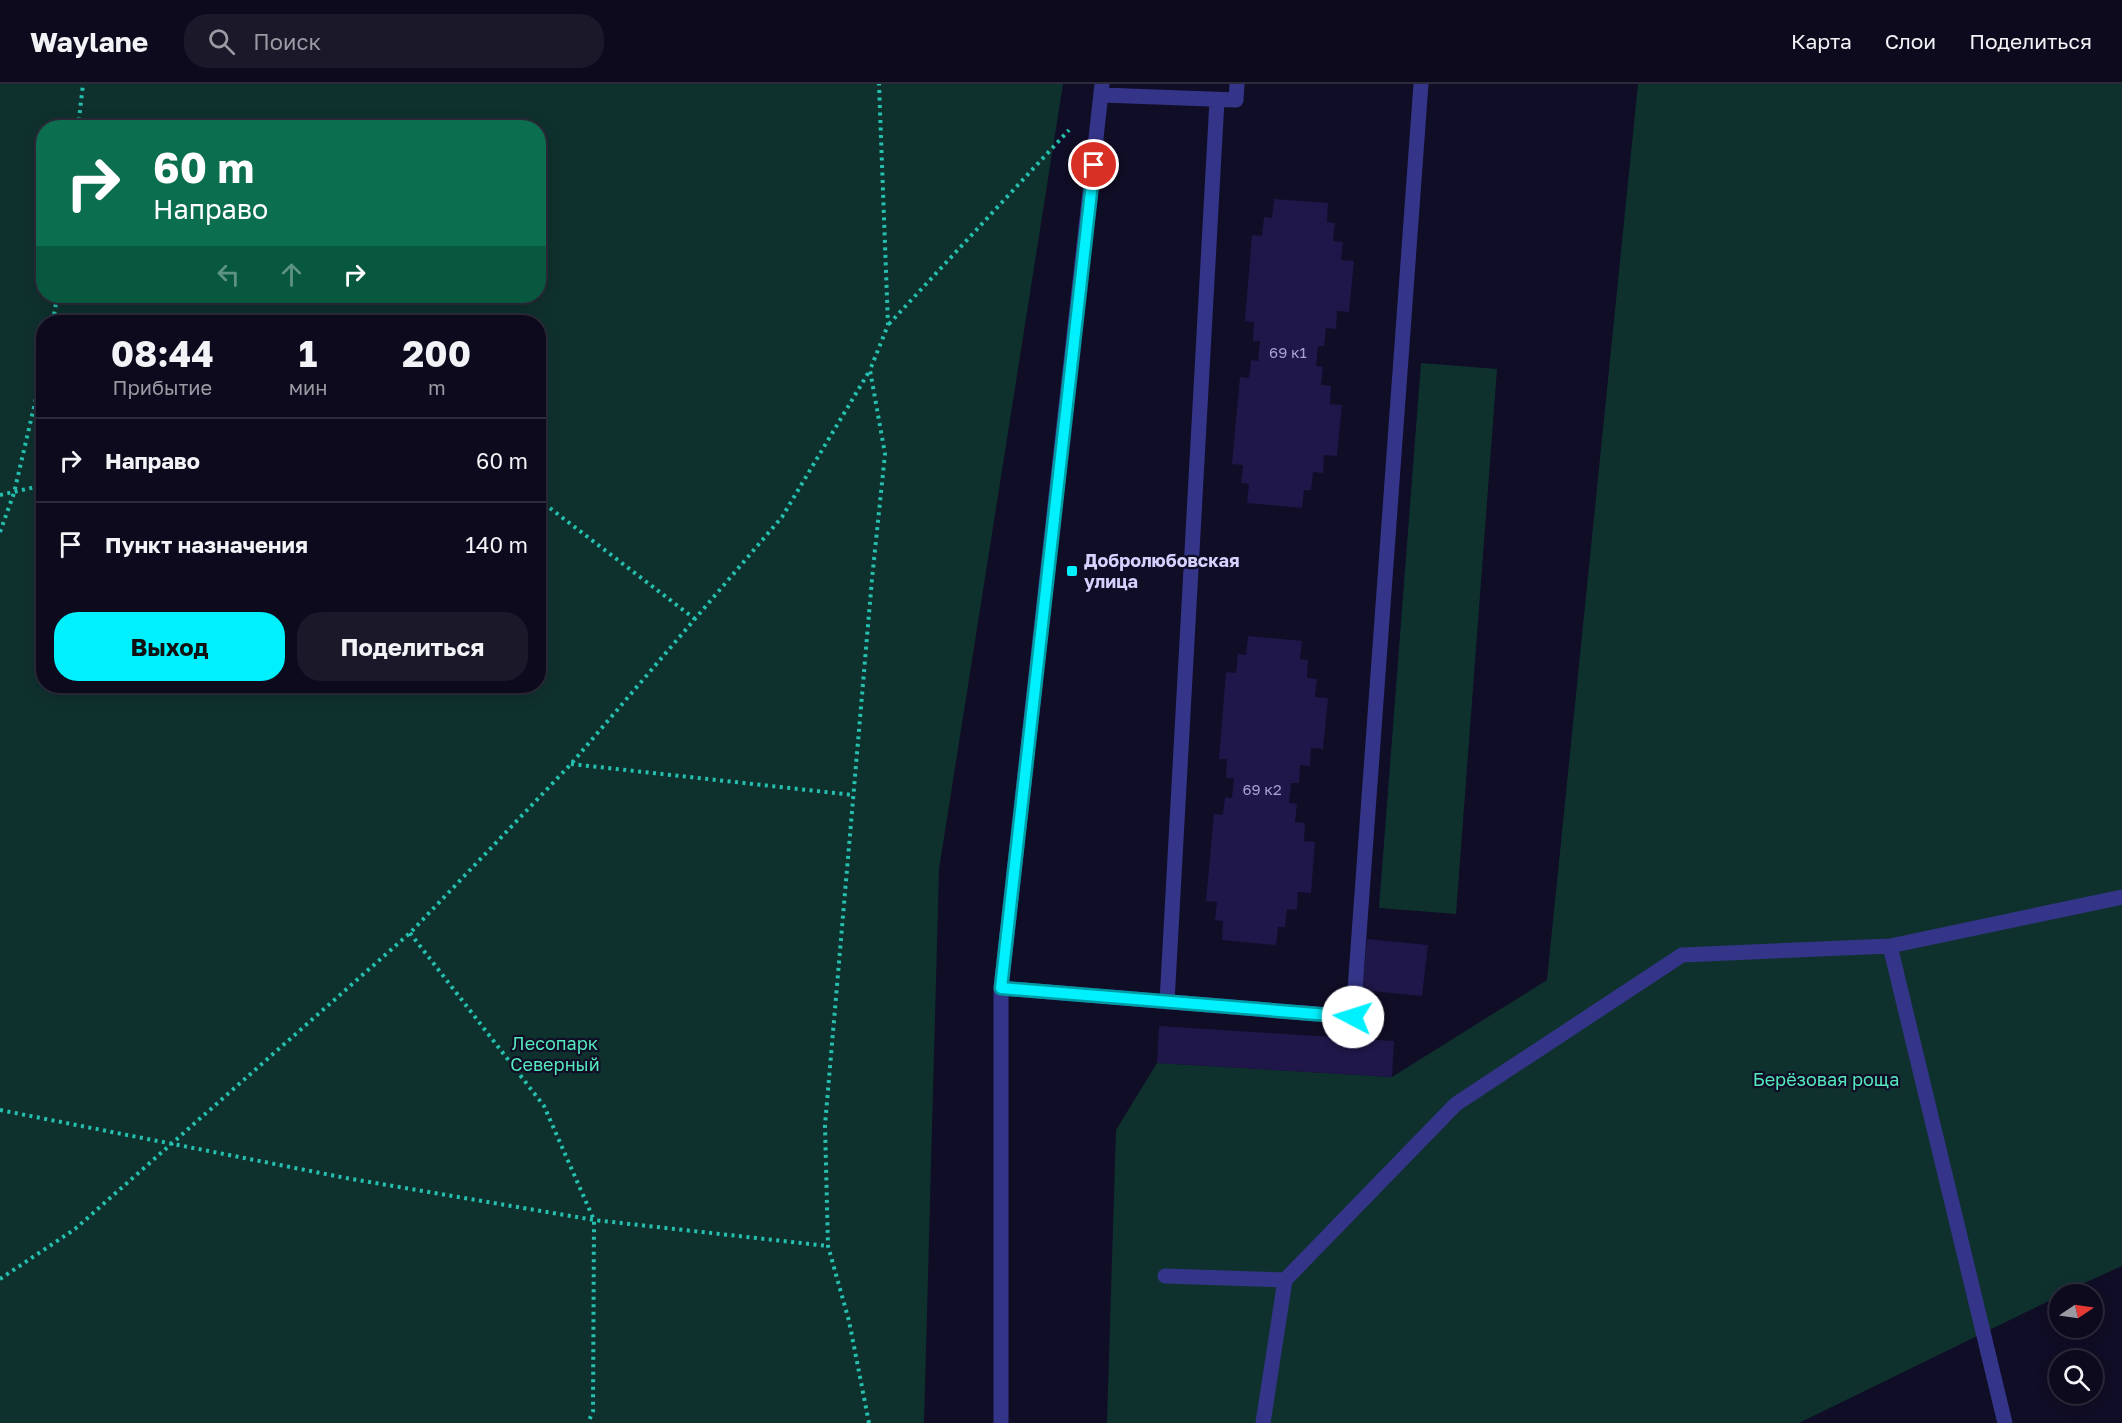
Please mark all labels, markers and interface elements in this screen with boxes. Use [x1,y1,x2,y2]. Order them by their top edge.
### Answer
search box [184,14,604,68]
text: Waylane [30,25,148,58]
icon: search [205,25,238,58]
text: Поиск [253,28,321,55]
text: Карта [1791,28,1852,54]
text: Слои [1885,28,1936,54]
text: Поделиться [1969,28,2092,54]
pin [1068,139,1119,190]
text: 60 m [153,142,254,192]
icon: right [54,144,132,222]
icon: arrive [1077,148,1110,181]
text: Направо [153,193,268,225]
icon: left [212,258,245,291]
icon: ahead [275,258,308,291]
icon: right [338,258,371,291]
text: 08:44 [111,332,214,375]
text: 1 [299,332,317,375]
text: 200 [402,332,471,375]
house number: 69 к1 [1269,343,1307,361]
text: Прибытие [113,375,212,399]
text: мин [289,375,328,399]
text: m [428,375,446,399]
icon: right [54,444,87,477]
text: Направо [105,447,200,474]
text: 60 m [476,447,528,474]
icon: arrive [54,528,87,561]
text: Пункт назначения [105,531,308,558]
text: 140 m [465,531,528,558]
place label: Добролюбовская улица [1084,549,1239,592]
marker: Добролюбовская улица [1065,564,1079,578]
button: Выход [54,612,285,681]
button: Поделиться [297,612,528,681]
house number: 69 к2 [1242,780,1282,798]
position arrow [1321,985,1385,1049]
park label: Лесопарк Северный [510,1032,600,1075]
park label: Берёзовая роща [1753,1068,1899,1090]
north arrow [2049,1284,2103,1338]
map controls [2049,1284,2103,1404]
button: search [2049,1350,2103,1404]

